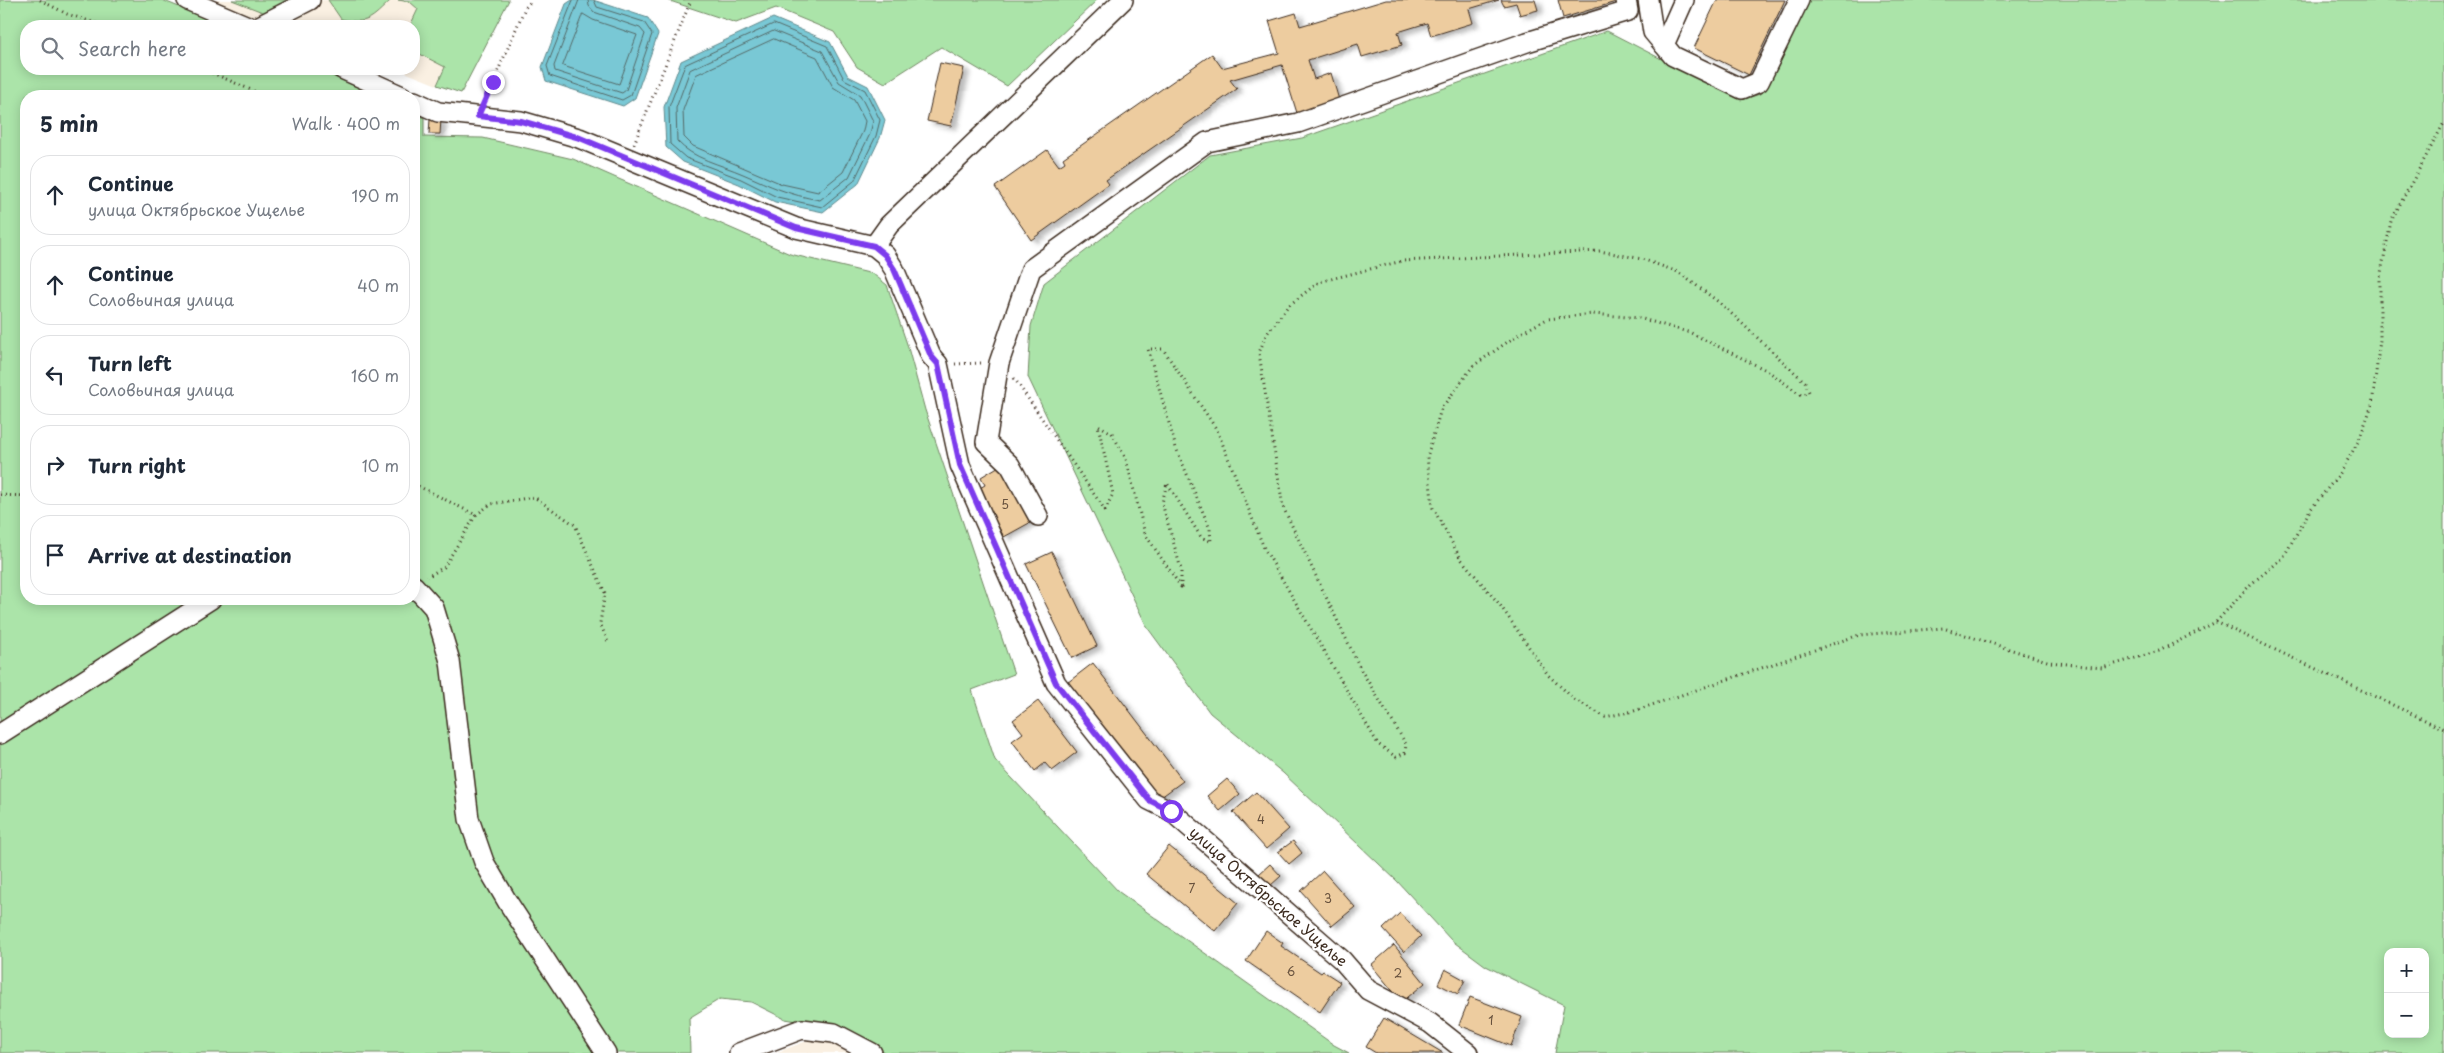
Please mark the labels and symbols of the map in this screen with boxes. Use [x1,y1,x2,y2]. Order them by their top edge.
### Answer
route end [482,71,505,94]
house number: 5 [1001,495,1009,513]
route start [1160,800,1183,823]
house number: 4 [1257,810,1265,828]
street label: улица Октябрьское Ущелье [1185,820,1353,971]
house number: 7 [1189,879,1196,897]
house number: 3 [1324,889,1332,907]
house number: 6 [1287,962,1295,980]
house number: 2 [1394,964,1402,982]
house number: 1 [1488,1011,1494,1029]

